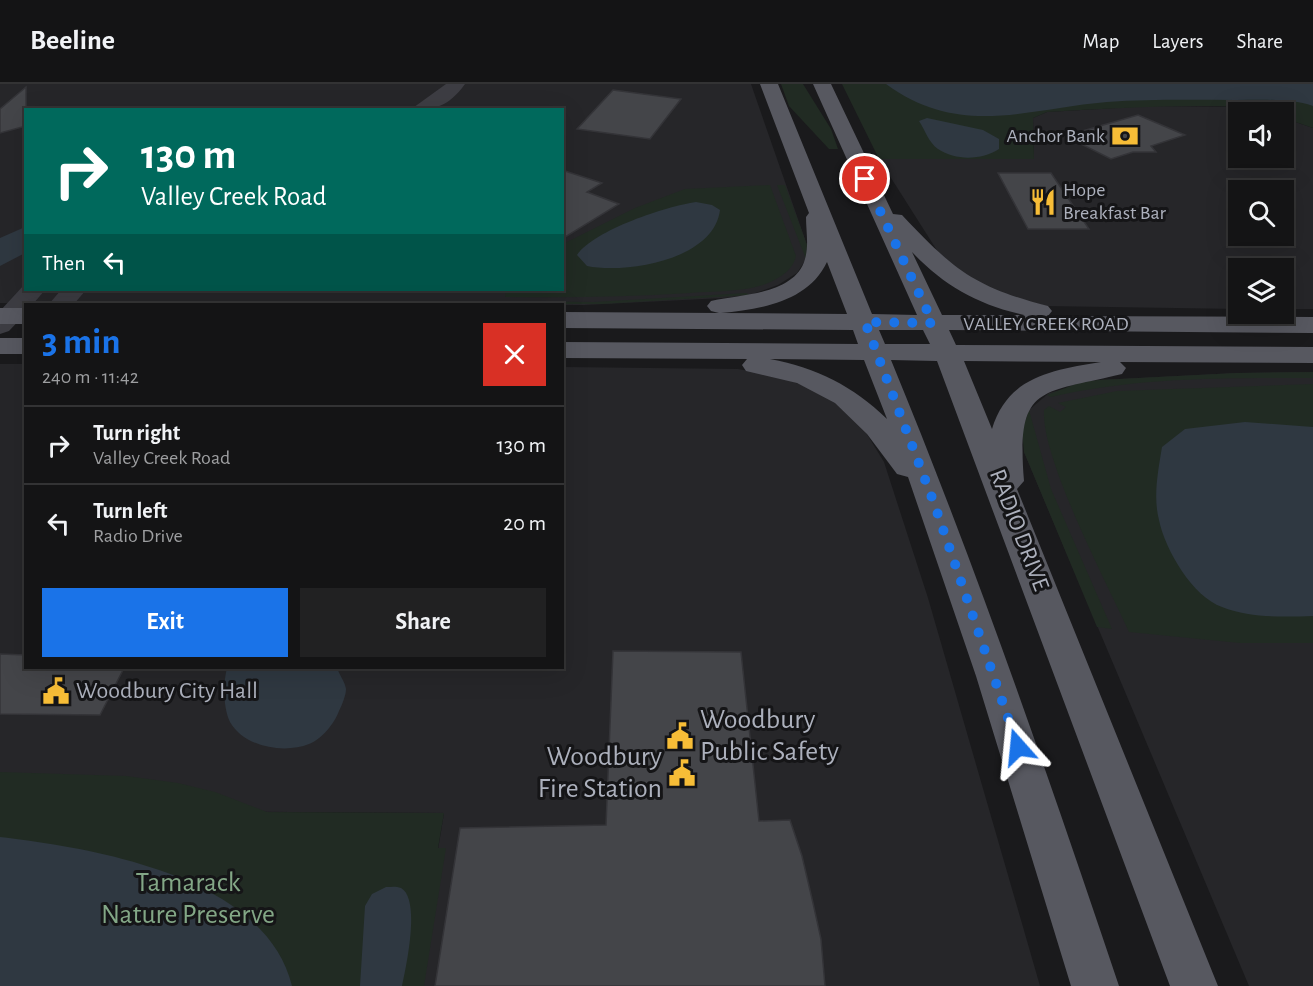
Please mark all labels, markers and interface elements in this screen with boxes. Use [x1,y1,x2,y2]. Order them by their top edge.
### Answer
text: Beeline [30,27,115,55]
text: Map [1083,31,1119,52]
text: Layers [1152,31,1203,52]
text: Share [1236,31,1283,52]
map controls [1228,102,1294,324]
button: sound [1228,102,1294,168]
bank icon: Anchor Bank [1110,121,1140,151]
place label: Anchor Bank [1007,126,1105,146]
icon: right [42,132,120,210]
text: 130 m [141,134,236,176]
pin [839,153,890,204]
icon: arrive [848,162,881,195]
place label: Hope Breakfast Bar [1063,180,1167,223]
button: search [1228,180,1294,246]
text: Valley Creek Road [141,183,327,210]
restaurant icon: Hope Breakfast Bar [1028,187,1058,217]
icon: left [98,246,131,279]
text: Then [42,252,86,274]
button: layers [1228,258,1294,324]
street label: VALLEY CREEK ROAD [963,314,1129,334]
button: close [483,323,546,386]
text: 3 min [42,324,120,360]
text: 240 m · 11:42 [42,367,139,387]
text: Turn right [93,422,180,444]
icon: right [42,429,75,462]
text: 130 m [497,434,546,456]
text: Valley Creek Road [93,448,230,468]
street label: RADIO DRIVE [985,466,1053,594]
text: Turn left [93,500,167,522]
icon: left [42,507,75,540]
text: 20 m [503,512,546,534]
text: Radio Drive [93,526,183,546]
button: Exit [42,588,288,657]
button: Share [300,588,546,657]
public building icon: Woodbury City Hall [41,676,71,706]
place label: Woodbury City Hall [76,679,258,703]
place label: Woodbury Public Safety [700,706,839,766]
position arrow [986,715,1050,779]
public building icon: Woodbury Public Safety [665,721,695,751]
place label: Woodbury Fire Station [538,743,662,803]
public building icon: Woodbury Fire Station [667,758,697,788]
park label: Tamarack Nature Preserve [101,869,275,929]

